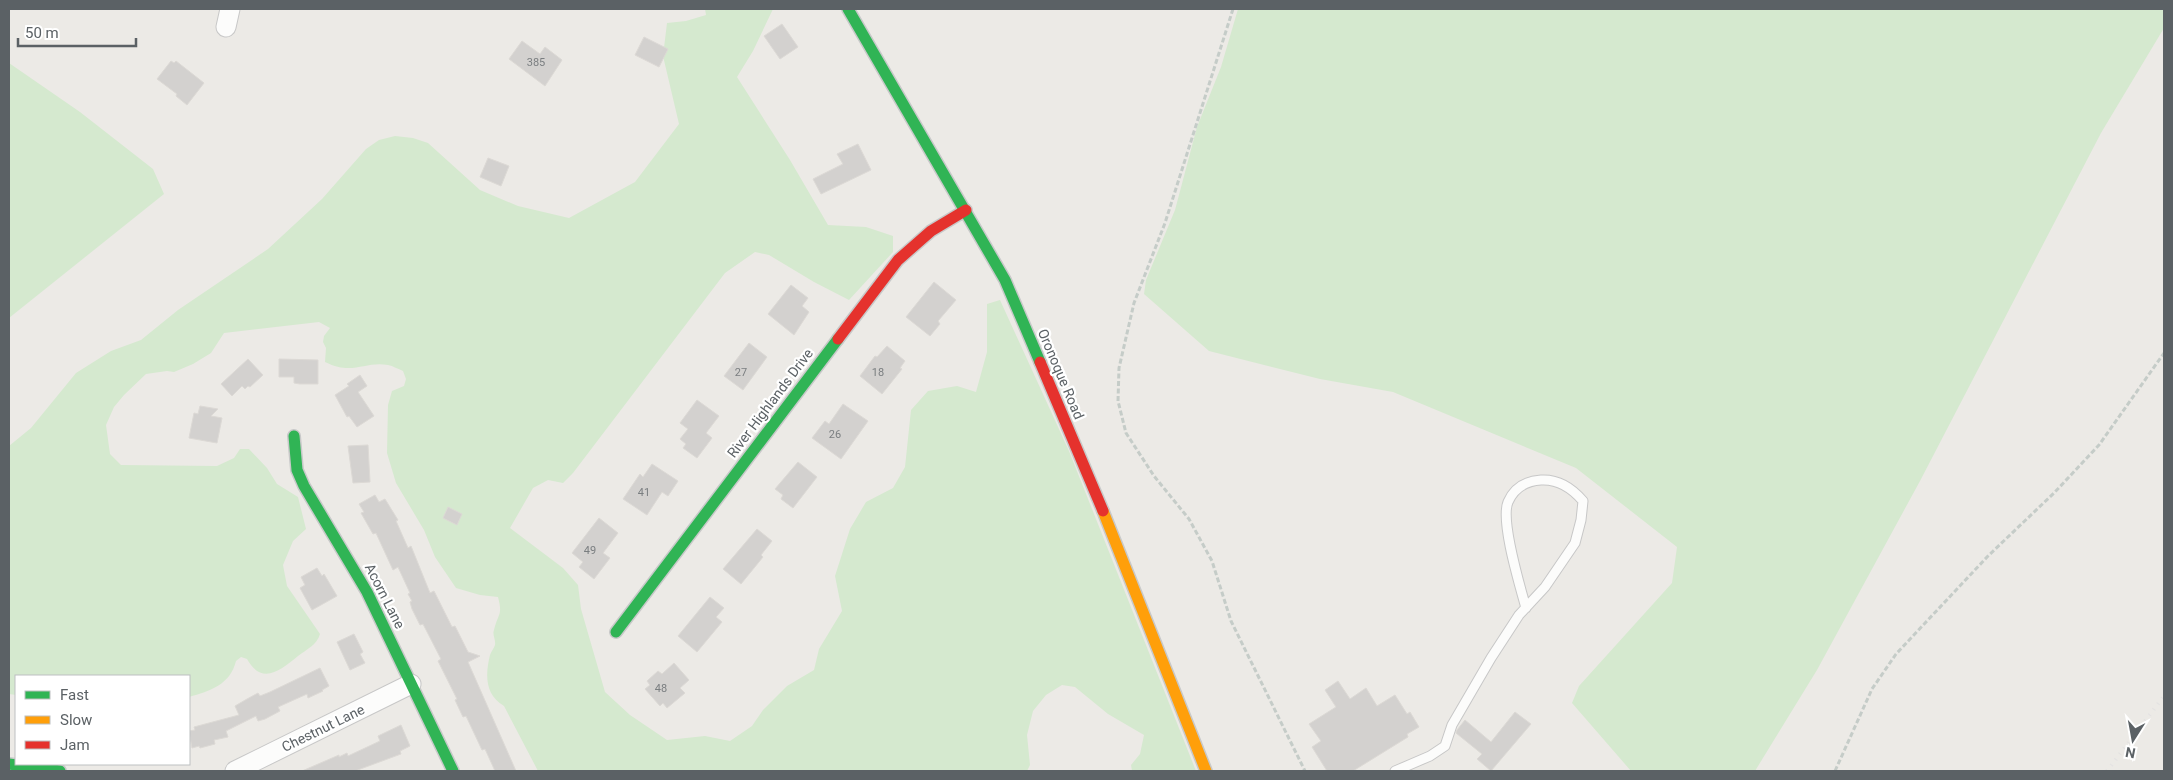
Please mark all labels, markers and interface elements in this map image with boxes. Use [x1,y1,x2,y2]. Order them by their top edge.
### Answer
scale bar [18,15,135,47]
text: 50 m [25,24,59,42]
house number: 385 [527,56,545,69]
street label: Oronoque Road [1035,326,1087,422]
street label: River Highlands Drive [724,345,816,461]
house number: 27 [735,366,747,379]
house number: 18 [872,366,884,379]
house number: 26 [829,428,841,441]
house number: 41 [638,486,650,499]
house number: 49 [584,544,596,557]
street label: Acorn Lane [362,561,408,631]
legend [15,675,190,765]
house number: 48 [655,682,667,695]
text: Fast [60,686,89,704]
street label: Chestnut Lane [279,701,367,755]
text: Slow [60,711,92,729]
north arrow [2108,715,2158,765]
text: Jam [60,736,90,754]
text: N [2124,744,2137,762]

